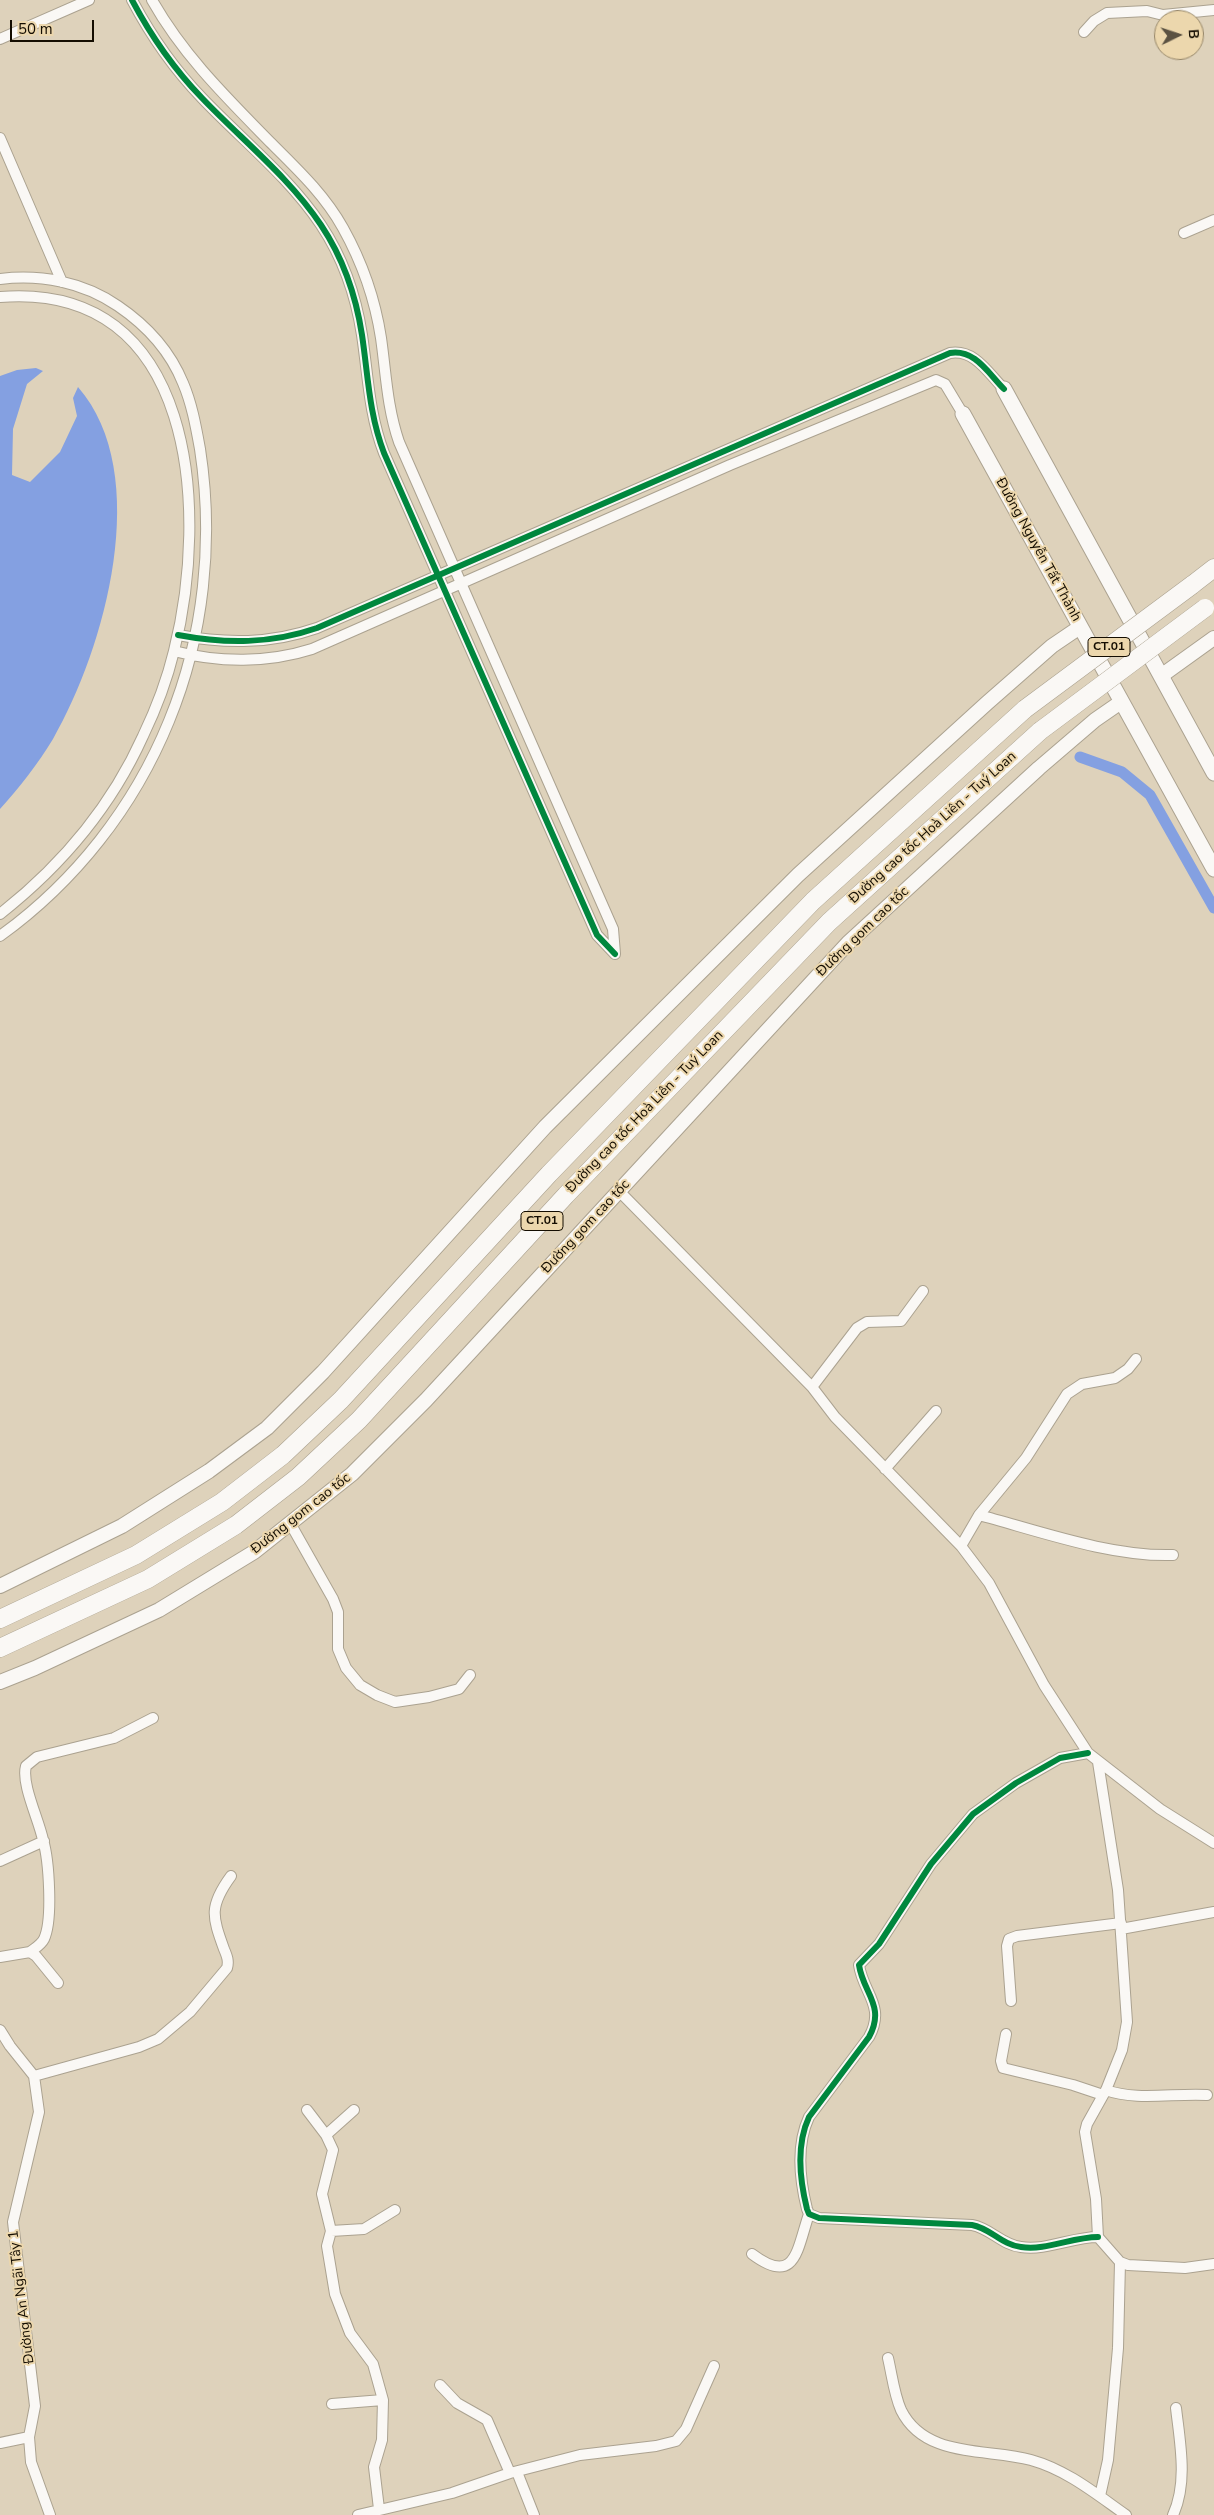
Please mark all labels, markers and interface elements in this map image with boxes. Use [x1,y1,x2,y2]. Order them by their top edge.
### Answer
scale bar [12,10,96,42]
north arrow [1154,10,1204,60]
text: 50 m [18,19,53,39]
text: B [1184,29,1203,39]
street label: Đường Nguyễn Tất Thành [992,475,1084,625]
road number: CT.01 [1088,638,1130,656]
street label: Đường cao tốc Hoà Liên - Tuý Loan [846,748,1020,908]
street label: Đường gom cao tốc [813,884,913,980]
street label: Đường cao tốc Hoà Liên - Tuý Loan [563,1027,727,1197]
street label: Đường gom cao tốc [538,1177,634,1277]
road number: CT.01 [521,1212,563,1230]
street label: Đường gom cao tốc [248,1470,354,1558]
street label: Đường An Ngãi Tây 1 [5,2229,39,2365]

